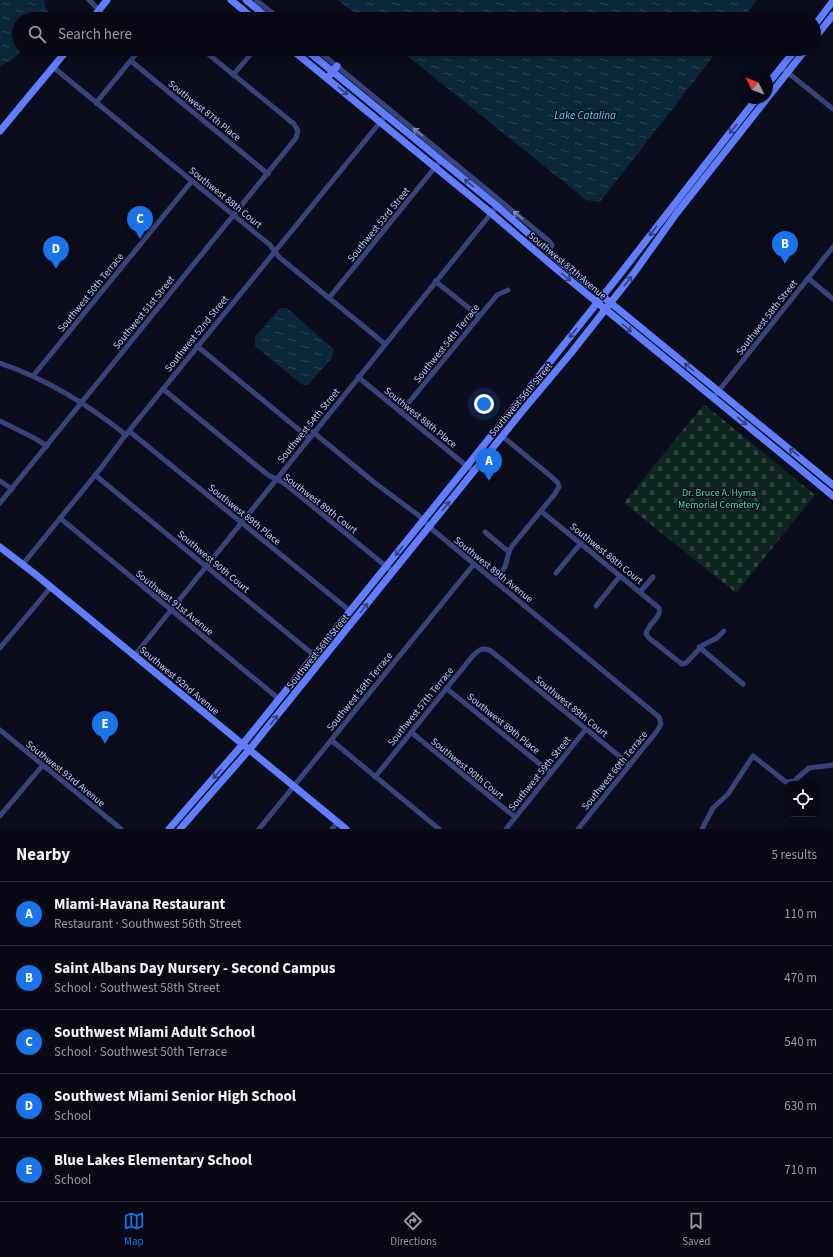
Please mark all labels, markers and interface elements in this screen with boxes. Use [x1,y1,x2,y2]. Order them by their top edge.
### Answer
search box [12,12,821,56]
icon: search [26,23,48,45]
text: Search here [58,24,132,45]
north arrow [737,68,773,104]
street label: Southwest 87th Place [165,77,244,145]
one-way arrow [338,87,348,96]
water label: Lake Catalina [554,108,616,123]
one-way arrow [729,123,737,134]
one-way arrow [412,128,423,136]
street label: Southwest 88th Court [186,164,265,232]
one-way arrow [463,179,474,187]
street label: Southwest 53rd Street [344,184,414,265]
pin: C [127,206,153,239]
one-way arrow [513,210,524,219]
one-way arrow [649,226,657,237]
street label: Southwest 87th Avenue [525,229,609,303]
pin: B [772,231,798,264]
pin: D [43,236,69,269]
street label: Southwest 50th Terrace [55,250,127,335]
street label: Southwest 51st Street [110,272,178,352]
one-way arrow [560,273,571,282]
one-way arrow [623,275,632,286]
street label: Southwest 58th Street [733,276,801,358]
street label: Southwest 52nd Street [162,292,232,375]
street label: Southwest 54th Terrace [411,301,483,386]
one-way arrow [622,323,633,332]
one-way arrow [568,328,577,339]
street label: Southwest 56th Street [486,359,556,440]
one-way arrow [683,362,694,371]
street label: Southwest 88th Place [381,384,460,452]
street label: Southwest 54th Street [274,385,344,466]
your location [474,394,494,414]
one-way arrow [736,417,747,426]
pin: A [476,448,502,481]
one-way arrow [788,448,799,457]
street label: Southwest 89th Court [280,470,361,538]
street label: Southwest 89th Place [205,481,284,549]
park label: Dr. Bruce A. Hyma Memorial Cemetery [678,486,760,512]
one-way arrow [441,501,450,512]
street label: Southwest 88th Court [567,520,646,588]
street label: Southwest 90th Court [174,527,253,597]
street label: Southwest 89th Avenue [451,533,536,606]
one-way arrow [394,545,403,556]
street label: Southwest 91st Avenue [132,567,216,639]
one-way arrow [360,602,369,613]
street label: Southwest 56th Street [283,611,353,692]
street label: Southwest 92nd Avenue [136,643,222,718]
street label: Southwest 56th Terrace [324,649,396,734]
street label: Southwest 57th Terrace [385,664,457,749]
street label: Southwest 89th Court [532,673,611,741]
street label: Southwest 89th Place [464,690,543,758]
pin: E [92,711,118,744]
one-way arrow [269,714,278,725]
street label: Southwest 60th Terrace [579,728,651,813]
street label: Southwest 59th Street [505,733,575,814]
street label: Southwest 90th Court [428,735,507,803]
street label: Southwest 93rd Avenue [23,737,108,810]
one-way arrow [213,769,222,780]
map controls [785,781,821,817]
button: locate [785,781,821,817]
text: Nearby [16,843,70,867]
text: 5 results [772,846,817,864]
text: Miami-Havana Restaurant [54,894,225,915]
text: A [25,905,33,923]
text: 110 m [784,905,817,923]
text: Restaurant · Southwest 56th Street [54,915,241,933]
text: Saint Albans Day Nursery - Second Campus [54,958,336,979]
text: B [25,969,33,987]
text: 470 m [784,969,817,987]
text: School · Southwest 58th Street [54,979,220,997]
text: Southwest Miami Adult School [54,1022,255,1043]
text: C [25,1033,33,1051]
text: 540 m [784,1033,817,1051]
text: School · Southwest 50th Terrace [54,1043,227,1061]
text: Southwest Miami Senior High School [54,1086,296,1107]
text: D [25,1097,33,1115]
text: 630 m [784,1097,817,1115]
text: School [54,1107,91,1125]
text: Blue Lakes Elementary School [54,1150,252,1171]
text: E [25,1161,33,1179]
text: 710 m [784,1161,817,1179]
text: School [54,1171,91,1189]
tab: Map [123,1210,145,1249]
tab: Directions [390,1210,437,1249]
tab: Saved [682,1210,710,1249]

